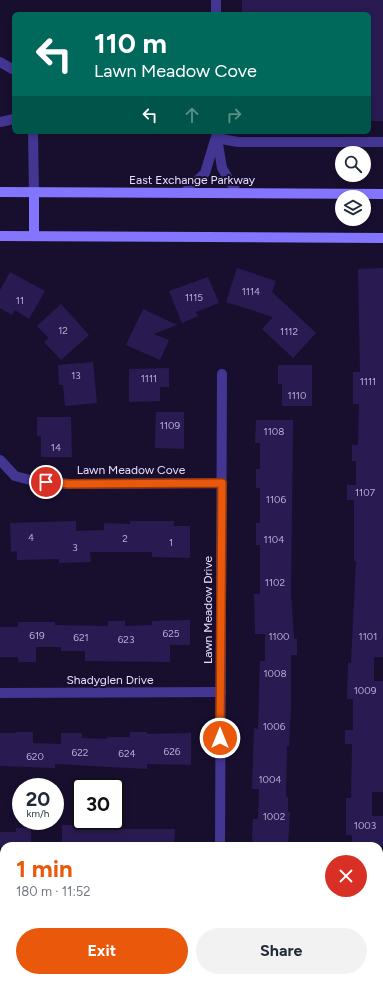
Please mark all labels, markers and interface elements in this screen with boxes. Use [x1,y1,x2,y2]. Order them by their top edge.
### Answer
text: 110 m [94,26,167,60]
icon: left [28,28,80,80]
text: Lawn Meadow Cove [94,60,257,82]
icon: left [139,104,161,126]
icon: ahead [181,104,203,126]
icon: right [223,104,245,126]
map controls [335,146,371,226]
button: search [335,146,371,182]
street label: East Exchange Parkway [129,173,256,187]
button: layers [335,190,371,226]
house number: 1114 [242,285,260,298]
house number: 1115 [185,291,203,304]
house number: 11 [16,294,24,307]
house number: 12 [58,324,68,337]
house number: 1112 [280,325,298,338]
house number: 13 [71,369,81,382]
house number: 1111 [141,372,157,385]
house number: 1111 [360,375,376,388]
house number: 1110 [288,389,306,402]
house number: 1109 [160,419,180,432]
house number: 1108 [264,425,284,438]
house number: 14 [51,441,61,454]
street label: Lawn Meadow Cove [77,463,186,477]
pin [29,465,63,499]
icon: arrive [35,471,57,493]
house number: 1107 [355,486,376,499]
house number: 1106 [266,493,286,506]
house number: 4 [28,531,34,544]
house number: 2 [122,532,128,545]
house number: 1104 [264,533,284,546]
house number: 1 [169,536,173,549]
house number: 3 [72,541,78,554]
street label: Lawn Meadow Drive [201,555,215,664]
house number: 1102 [265,576,285,589]
house number: 625 [163,627,180,640]
house number: 619 [29,629,45,642]
house number: 1100 [268,630,290,643]
house number: 1101 [359,630,377,643]
house number: 621 [73,631,89,644]
house number: 623 [118,633,134,646]
house number: 1008 [263,667,287,680]
street label: Shadyglen Drive [66,673,154,687]
house number: 1009 [354,684,377,697]
position arrow [199,717,241,759]
house number: 1006 [263,720,286,733]
house number: 626 [164,745,181,758]
house number: 622 [72,746,88,759]
house number: 624 [118,747,136,760]
house number: 620 [26,750,44,763]
house number: 1004 [258,773,282,786]
speed limit sign: 30 [72,778,124,830]
text: 20 [26,787,50,811]
text: km/h [27,807,49,820]
house number: 1002 [263,810,285,823]
house number: 1003 [354,819,376,832]
text: 1 min [16,854,73,883]
button: close [325,855,367,897]
text: 180 m · 11:52 [16,884,90,899]
button: Exit [16,928,188,974]
button: Share [196,928,367,974]

